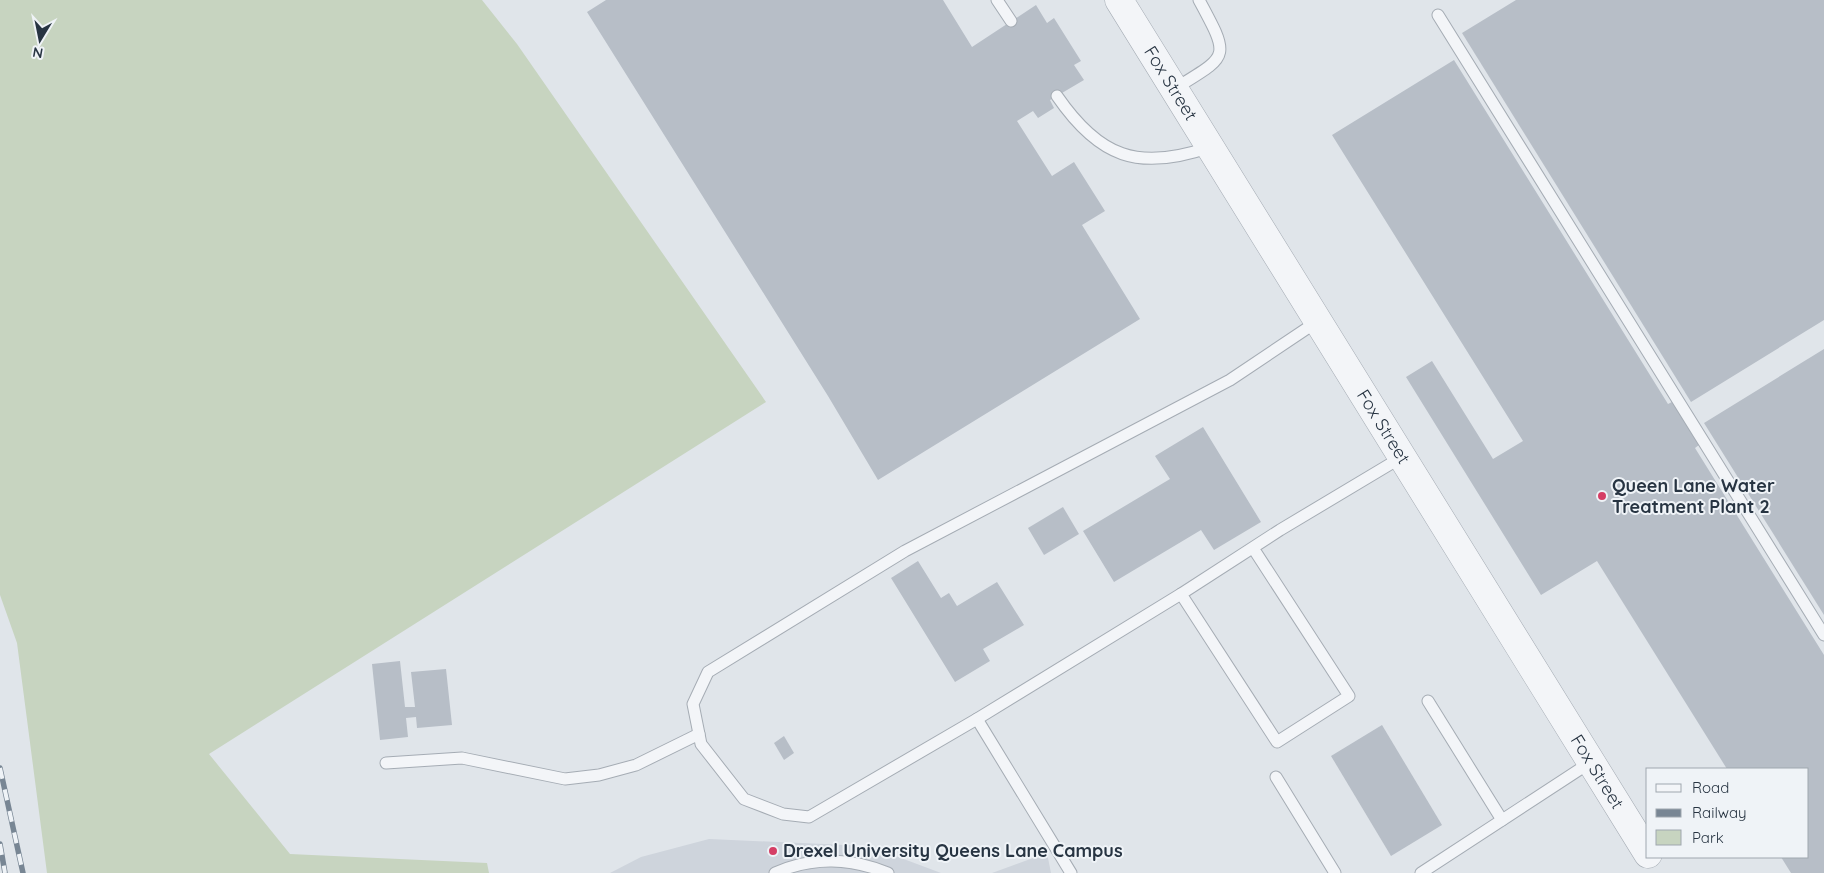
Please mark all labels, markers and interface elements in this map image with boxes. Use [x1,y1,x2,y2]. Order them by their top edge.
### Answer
north arrow [15,15,65,65]
street label: Fox Street [1139,42,1203,125]
text: N [31,43,44,63]
street label: Fox Street [1352,385,1416,468]
place label: Queen Lane Water Treatment Plant 2 [1612,474,1775,518]
marker: Queen Lane Water Treatment Plant 2 [1596,490,1608,502]
street label: Fox Street [1566,730,1629,813]
legend [1646,768,1809,858]
text: Road [1692,778,1729,797]
text: Railway [1692,803,1747,822]
text: Park [1692,828,1724,847]
place label: Drexel University Queens Lane Campus [783,839,1123,862]
marker: Drexel University Queens Lane Campus [767,845,779,857]

